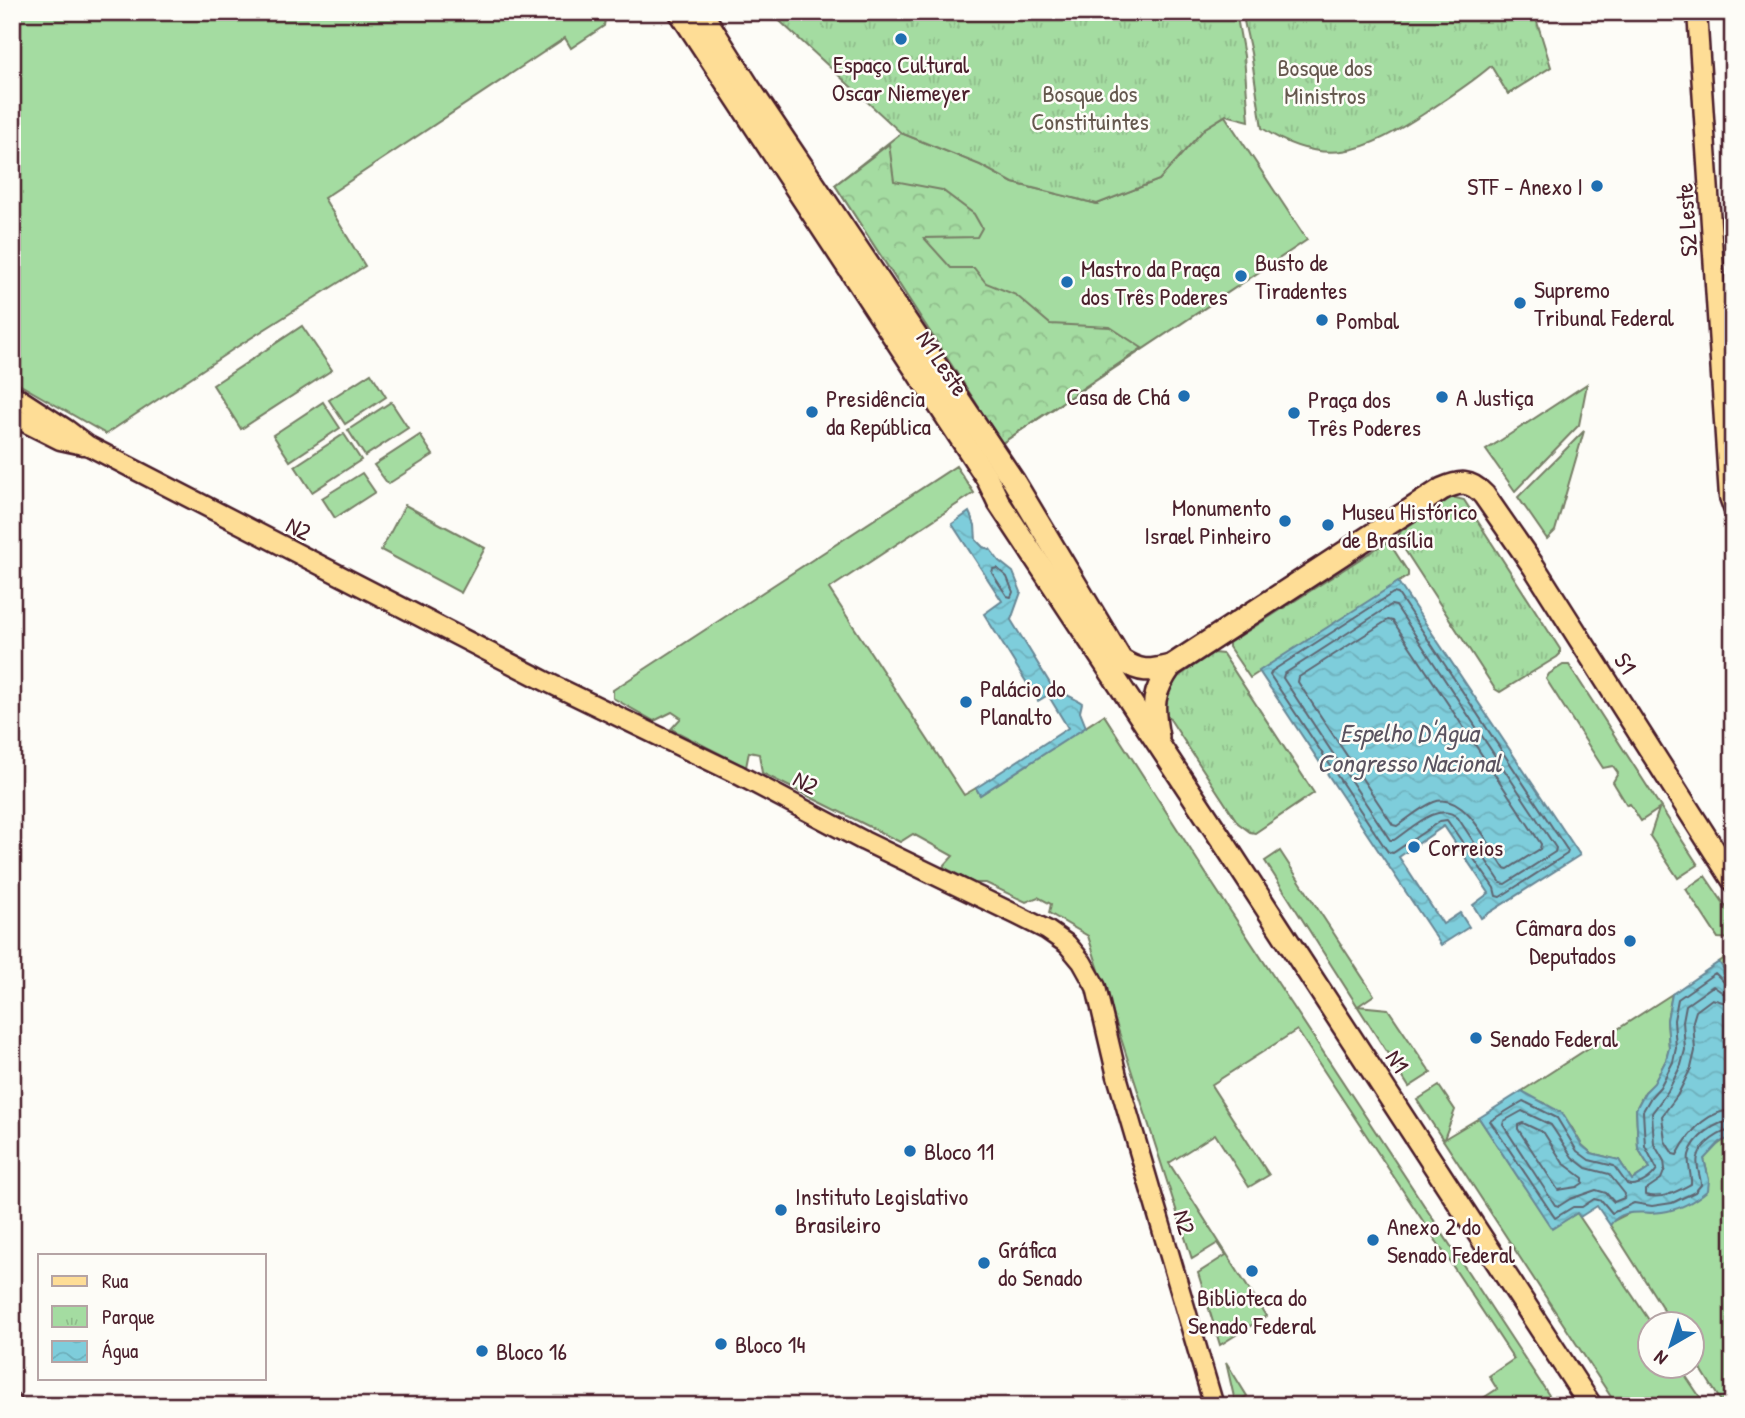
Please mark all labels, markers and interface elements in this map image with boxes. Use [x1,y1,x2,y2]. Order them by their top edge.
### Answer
marker: Espaço Cultural Oscar Niemeyer [893,31,909,47]
place label: Espaço Cultural Oscar Niemeyer [832,48,970,108]
park label: Bosque dos Ministros [1277,51,1373,111]
park label: Bosque dos Constituintes [1031,77,1149,137]
place label: STF - Anexo I [1467,170,1583,202]
marker: STF - Anexo I [1589,178,1605,194]
street label: S2 Leste [1667,182,1705,258]
place label: Busto de Tiradentes [1255,246,1347,306]
place label: Mastro da Praça dos Três Poderes [1081,252,1228,312]
marker: Busto de Tiradentes [1233,268,1249,284]
place label: Supremo Tribunal Federal [1534,273,1675,333]
marker: Mastro da Praça dos Três Poderes [1059,274,1075,290]
marker: Supremo Tribunal Federal [1512,295,1528,311]
place label: Pombal [1336,304,1400,336]
marker: Pombal [1314,312,1330,328]
street label: N1 Leste [909,324,977,402]
place label: Casa de Chá [1066,380,1170,412]
place label: A Justiça [1456,381,1533,413]
place label: Presidência da República [826,382,931,442]
place label: Praça dos Três Poderes [1308,383,1421,443]
marker: Casa de Chá [1176,388,1192,404]
marker: A Justiça [1434,389,1450,405]
marker: Presidência da República [804,404,820,420]
marker: Praça dos Três Poderes [1286,405,1302,421]
place label: Monumento Israel Pinheiro [1144,491,1271,551]
place label: Museu Histórico de Brasília [1342,495,1477,555]
street label: N2 [281,508,317,548]
marker: Monumento Israel Pinheiro [1277,513,1293,529]
marker: Museu Histórico de Brasília [1320,517,1336,533]
street label: S1 [1607,646,1645,680]
place label: Palácio do Planalto [980,672,1066,732]
marker: Palácio do Planalto [958,694,974,710]
water label: Espelho D'Agua Congresso Nacional [1317,715,1502,781]
street label: N2 [788,762,824,802]
place label: Correios [1428,831,1503,863]
marker: Correios [1406,839,1422,855]
place label: Câmara dos Deputados [1515,911,1616,971]
marker: Câmara dos Deputados [1622,933,1638,949]
place label: Senado Federal [1490,1022,1618,1054]
marker: Senado Federal [1468,1030,1484,1046]
street label: N1 [1379,1043,1417,1079]
place label: Bloco 11 [924,1135,994,1167]
marker: Bloco 11 [902,1143,918,1159]
place label: Instituto Legislativo Brasileiro [795,1180,968,1240]
marker: Instituto Legislativo Brasileiro [773,1202,789,1218]
street label: N2 [1166,1206,1204,1238]
place label: Anexo 2 do Senado Federal [1387,1210,1515,1270]
marker: Anexo 2 do Senado Federal [1365,1232,1381,1248]
place label: Gráfica do Senado [998,1233,1083,1293]
legend [38,1254,266,1380]
marker: Gráfica do Senado [976,1255,992,1271]
marker: Biblioteca do Senado Federal [1244,1263,1260,1279]
text: Rua [102,1266,128,1295]
place label: Biblioteca do Senado Federal [1188,1281,1317,1341]
text: Parque [102,1302,155,1331]
north arrow [1636,1310,1706,1380]
place label: Bloco 14 [735,1328,805,1360]
place label: Bloco 16 [496,1335,567,1367]
text: Água [102,1336,138,1365]
marker: Bloco 14 [713,1336,729,1352]
marker: Bloco 16 [474,1343,490,1359]
text: N [1648,1345,1672,1371]

